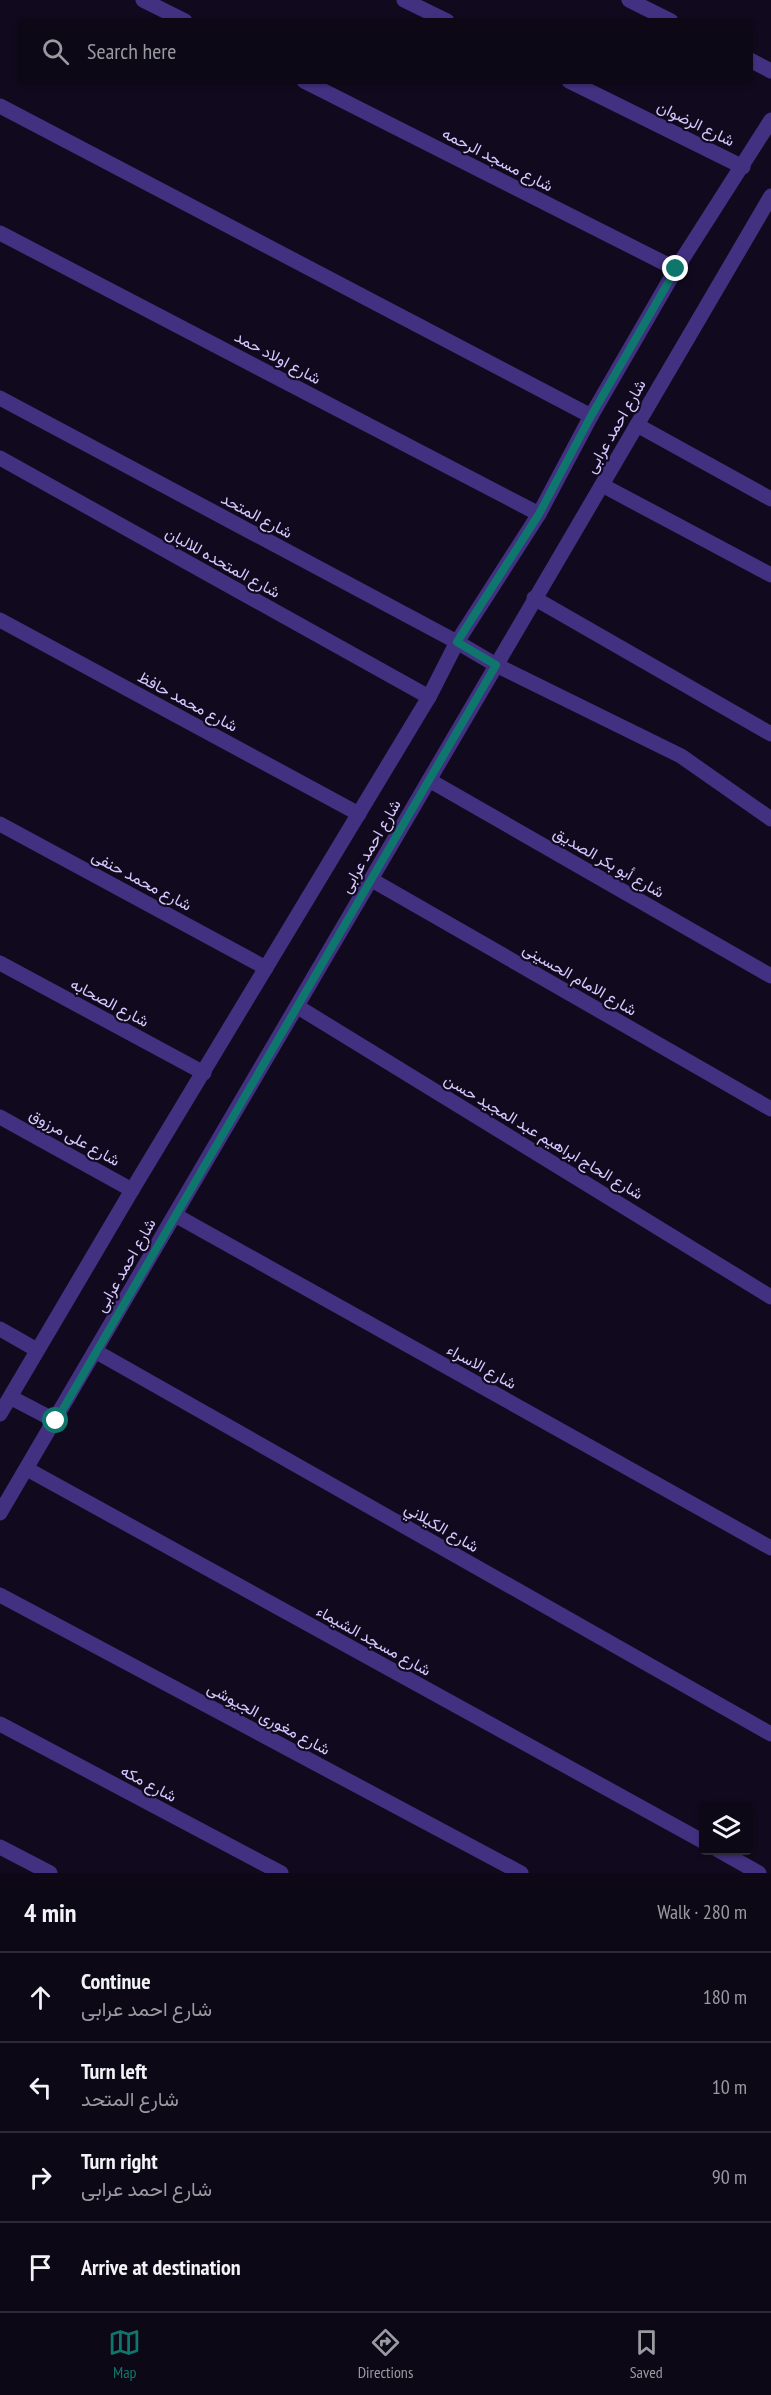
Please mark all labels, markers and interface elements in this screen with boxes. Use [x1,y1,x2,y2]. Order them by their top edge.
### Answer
search box [18,18,753,84]
icon: search [39,35,72,68]
text: Search here [87,37,176,65]
street label: شارع الرضوان [653,96,738,152]
street label: شارع مسجد الرحمه [438,122,557,197]
route end [662,255,688,281]
street label: شارع اولاد حمد [230,326,325,390]
street label: شارع احمد عرابى [580,376,652,477]
street label: شارع المتحد [217,488,296,544]
street label: شارع المتحده للالبان [161,522,284,604]
street label: شارع محمد حافظ [134,666,241,738]
street label: شارع احمد عرابى [335,796,407,897]
street label: شارع أبو بكر الصديق [549,822,668,904]
street label: شارع محمد حنفى [88,845,195,917]
street label: شارع الامام الحسينى [518,938,641,1021]
street label: شارع الصحابه [67,973,153,1033]
street label: شارع الحاج ابراهيم عبد المجيد حسن [440,1069,647,1205]
street label: شارع على مرزوق [25,1104,124,1172]
street label: شارع احمد عرابى [90,1215,162,1316]
street label: شارع الاسراء [443,1339,520,1395]
route start [42,1407,68,1433]
street label: شارع الكيلاني [399,1498,483,1560]
street label: شارع مسجد الشيماء [312,1600,435,1681]
street label: شارع مغورى الجيوشى [203,1677,334,1761]
street label: شارع مكه [117,1760,180,1808]
map controls [699,1801,753,1855]
button: layers [699,1801,753,1855]
text: 4 min [24,1896,77,1929]
text: Walk · 280 m [657,1899,747,1925]
text: Continue [81,1967,151,1995]
icon: ahead [24,1981,57,2014]
text: 180 m [703,1984,747,2010]
text: شارع احمد عرابى [81,1996,212,2022]
text: Turn left [81,2057,147,2085]
icon: left [24,2071,57,2104]
text: 10 m [712,2074,747,2100]
text: شارع المتحد [81,2086,179,2112]
text: Turn right [81,2147,158,2175]
icon: right [24,2161,57,2194]
text: 90 m [712,2164,747,2190]
text: شارع احمد عرابى [81,2176,212,2202]
icon: arrive [24,2251,57,2284]
text: Arrive at destination [81,2253,241,2281]
tab: Map [108,2326,141,2382]
tab: Directions [358,2326,413,2382]
tab: Saved [630,2326,663,2382]

